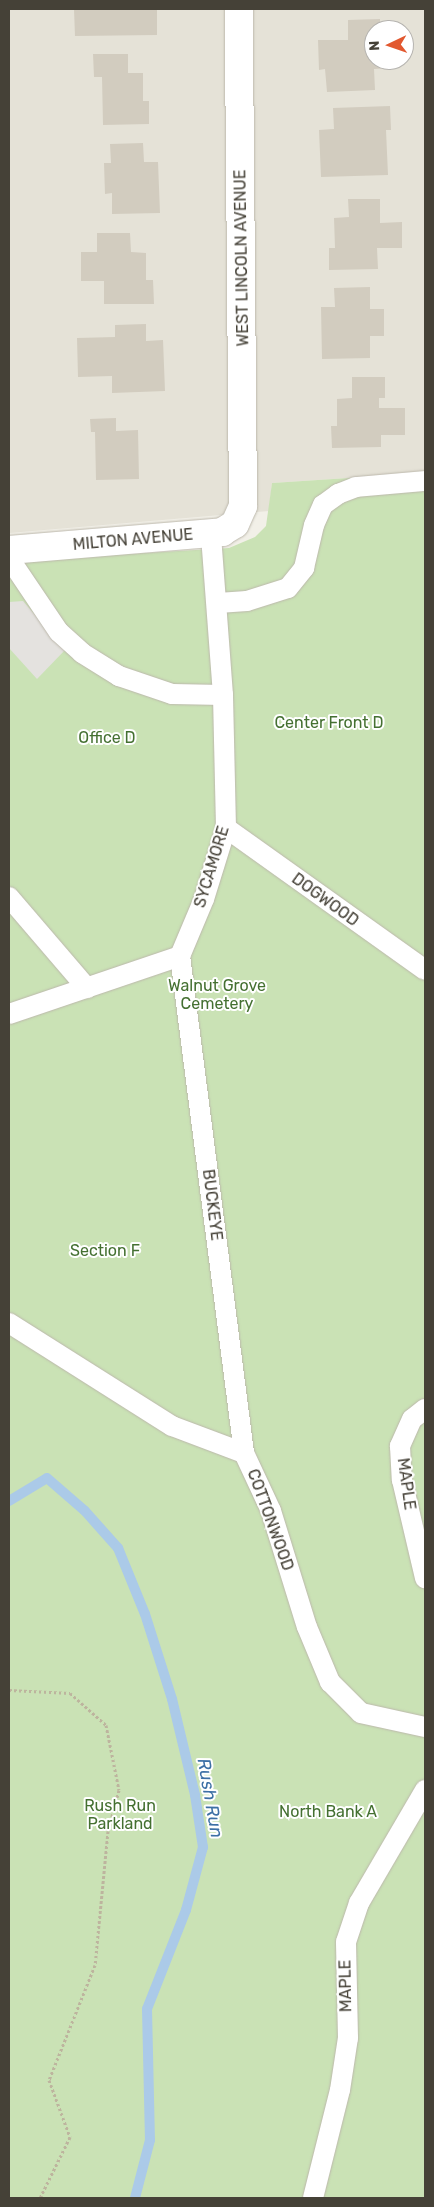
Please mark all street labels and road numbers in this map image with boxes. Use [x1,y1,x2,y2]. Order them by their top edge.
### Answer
street label: WEST LINCOLN AVENUE [231,169,253,347]
street label: MILTON AVENUE [72,525,194,555]
street label: SYCAMORE [190,824,234,910]
street label: DOGWOOD [288,869,362,931]
street label: BUCKEYE [198,1168,226,1242]
street label: MAPLE [393,1457,419,1511]
street label: COTTONWOOD [243,1467,297,1573]
street label: MAPLE [336,1960,356,2012]

